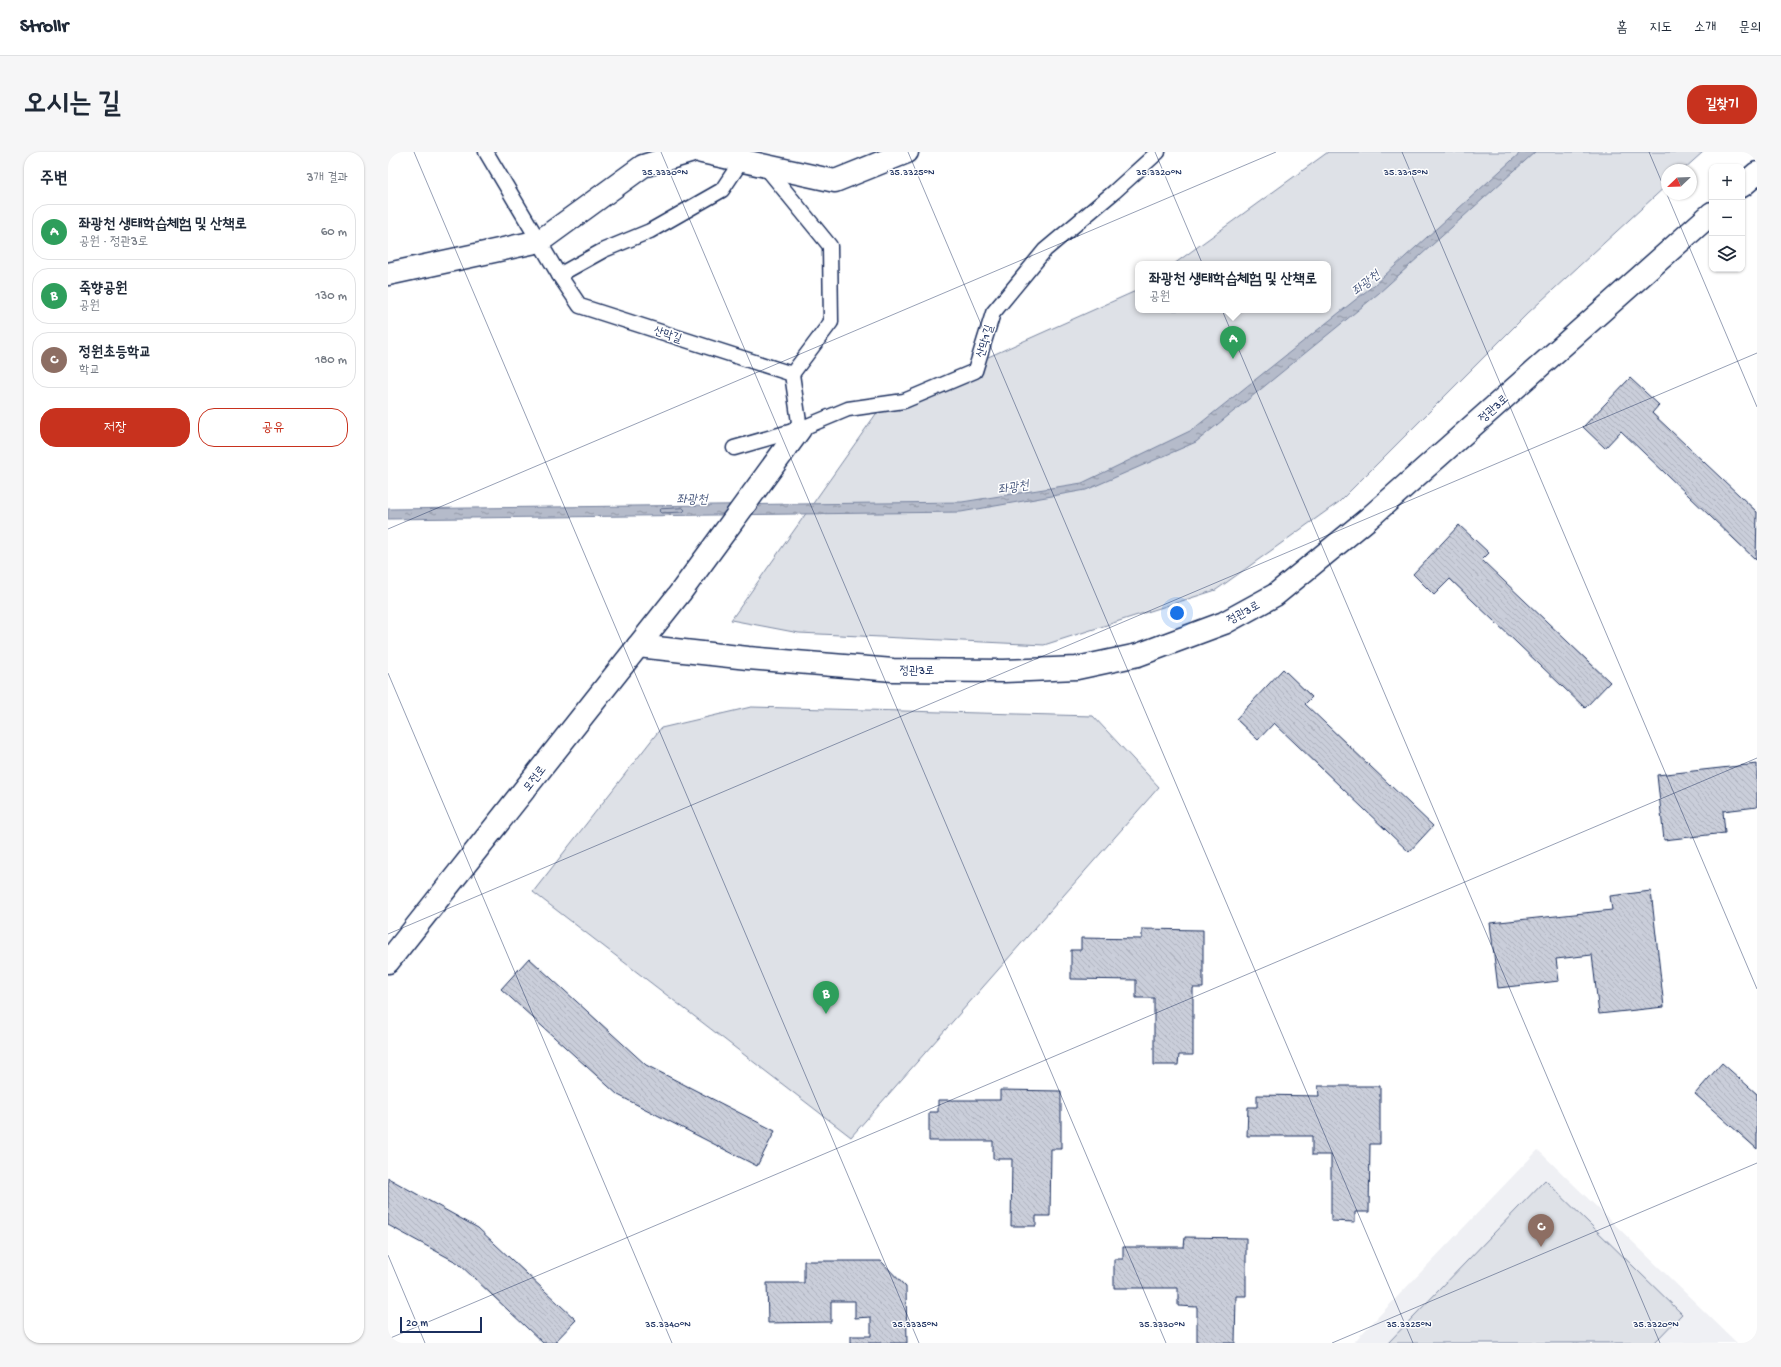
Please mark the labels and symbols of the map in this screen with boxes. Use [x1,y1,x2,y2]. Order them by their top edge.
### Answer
north arrow [1661,164,1697,200]
text: 35.3330°N [641,167,688,179]
text: 35.3325°N [888,167,935,179]
text: 35.3320°N [1135,167,1182,179]
text: 35.3315°N [1383,167,1429,179]
water label: 좌광천 [1350,267,1385,300]
street label: 산막1길 [974,323,998,360]
street label: 산막길 [651,325,684,347]
pin: A [1220,326,1246,359]
street label: 정관3로 [1477,393,1512,426]
water label: 좌광천 [997,478,1032,499]
water label: 좌광천 [676,493,709,508]
street label: 정관3로 [1225,599,1263,628]
your location [1167,603,1187,623]
street label: 정관3로 [899,665,935,679]
street label: 모전로 [521,764,550,795]
pin: B [813,981,839,1014]
pin: C [1528,1214,1554,1247]
scale bar [400,1315,482,1334]
text: 35.3340°N [644,1319,691,1331]
text: 35.3335°N [891,1319,938,1331]
text: 35.3330°N [1138,1319,1185,1331]
text: 35.3325°N [1385,1319,1432,1331]
text: 35.3320°N [1632,1319,1679,1331]

